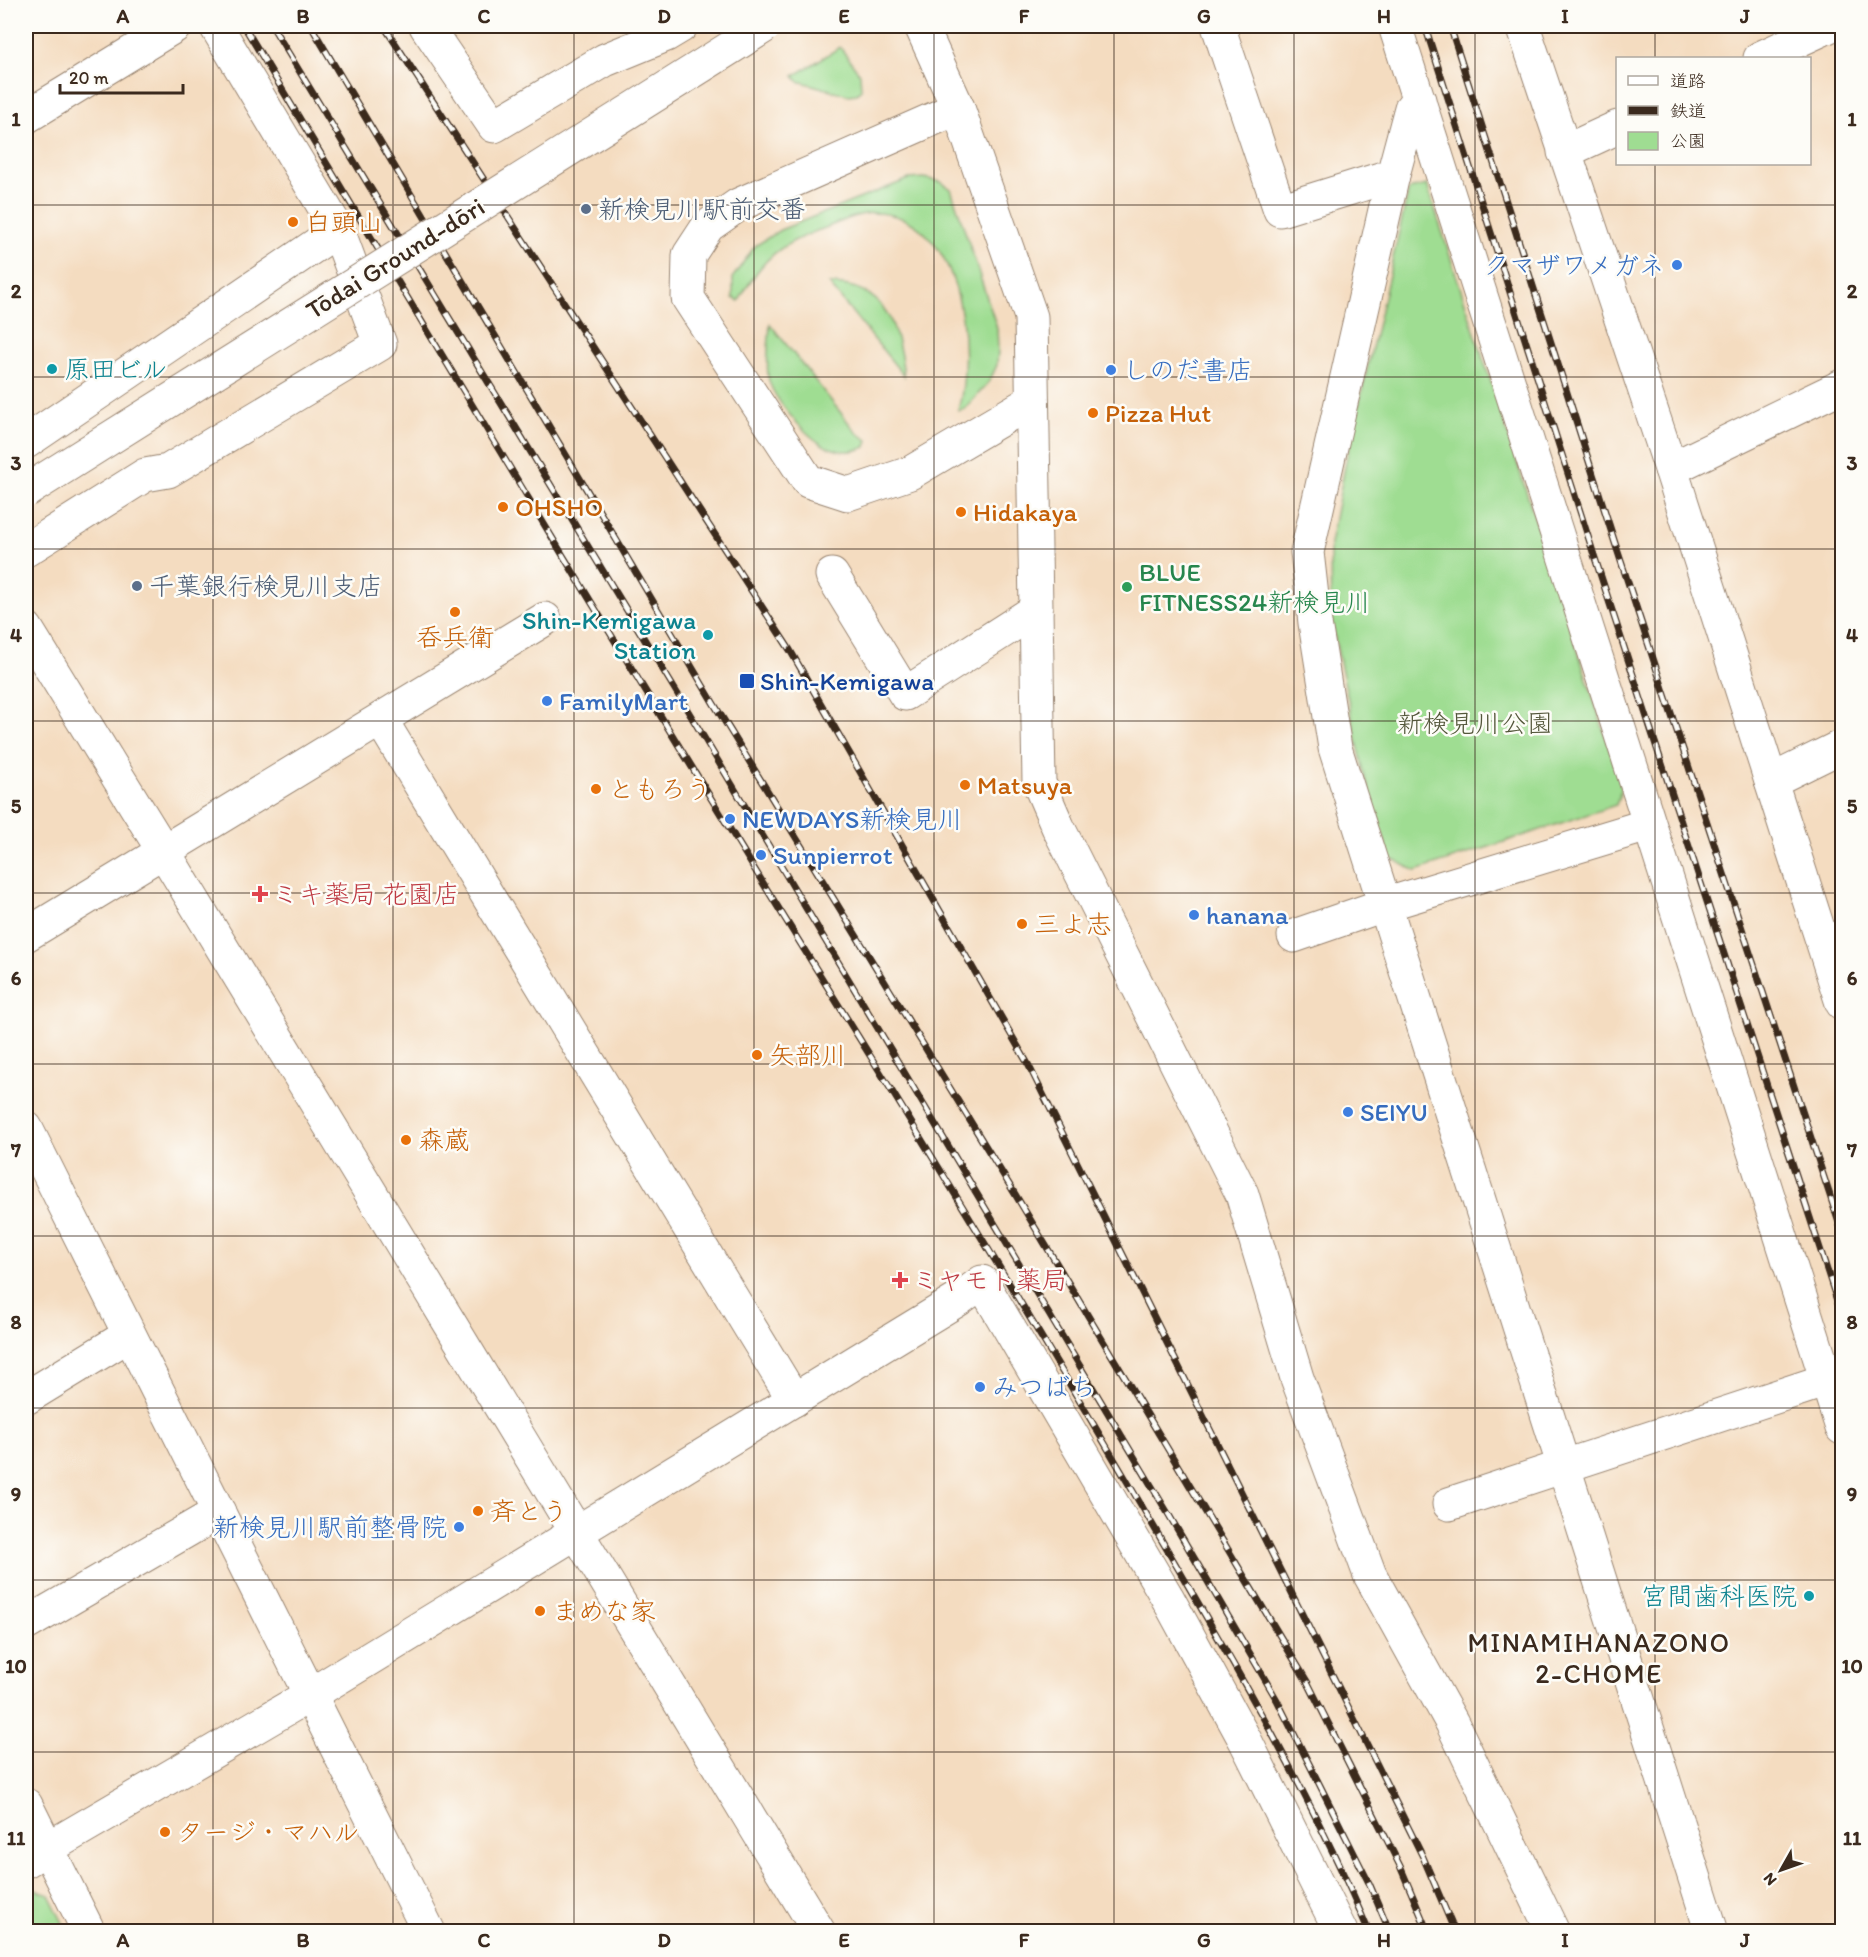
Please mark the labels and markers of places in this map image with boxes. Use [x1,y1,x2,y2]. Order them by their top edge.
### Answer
place label: 新検見川駅前交番 [598,193,806,225]
marker: 新検見川駅前交番 [579,202,593,216]
place label: 白頭山 [305,206,383,238]
marker: 白頭山 [286,215,300,229]
place label: クマザワメガネ [1483,249,1665,281]
marker: クマザワメガネ [1670,258,1684,272]
place label: 原田ビル [64,353,167,385]
place label: しのだ書店 [1123,354,1253,386]
marker: 原田ビル [45,362,59,376]
marker: しのだ書店 [1104,363,1118,377]
place label: Pizza Hut [1105,397,1211,429]
marker: Pizza Hut [1086,406,1100,420]
place label: OHSHO [515,491,603,523]
place label: Hidakaya [973,496,1078,528]
marker: OHSHO [496,500,510,514]
marker: Hidakaya [954,505,968,519]
place label: BLUE FITNESS24新検見川 [1139,556,1371,618]
place label: 千葉銀行検見川支店 [149,570,383,602]
marker: 千葉銀行検見川支店 [130,579,144,593]
marker: BLUE FITNESS24新検見川 [1120,580,1134,594]
place label: Shin-Kemigawa Station [522,604,696,666]
marker: 呑兵衛 [448,605,462,619]
place label: 呑兵衛 [416,621,494,653]
marker: Shin-Kemigawa Station [701,628,715,642]
place label: Shin-Kemigawa [760,665,934,697]
marker: Shin-Kemigawa [738,672,756,690]
place label: FamilyMart [559,685,688,717]
marker: FamilyMart [540,694,554,708]
place label: Matsuya [977,769,1073,801]
place label: ともろう [608,773,711,805]
marker: Matsuya [958,778,972,792]
marker: ともろう [589,782,603,796]
place label: NEWDAYS新検見川 [742,803,963,835]
marker: NEWDAYS新検見川 [723,812,737,826]
place label: Sunpierrot [773,839,893,871]
marker: Sunpierrot [754,848,768,862]
place label: ミキ薬局 花園店 [272,878,460,910]
marker: ミキ薬局 花園店 [253,887,267,901]
place label: hanana [1206,899,1289,931]
place label: 三よ志 [1034,908,1112,940]
marker: hanana [1187,908,1201,922]
marker: 三よ志 [1015,917,1029,931]
place label: 矢部川 [769,1039,847,1071]
marker: 矢部川 [750,1048,764,1062]
place label: SEIYU [1360,1096,1428,1128]
marker: SEIYU [1341,1105,1355,1119]
place label: 森蔵 [418,1124,470,1156]
marker: 森蔵 [399,1133,413,1147]
place label: ミヤモト薬局 [912,1264,1067,1296]
marker: ミヤモト薬局 [893,1273,907,1287]
place label: みつばち [992,1371,1096,1403]
marker: みつばち [973,1380,987,1394]
place label: 斉とう [490,1495,568,1527]
marker: 斉とう [471,1504,485,1518]
place label: 新検見川駅前整骨院 [213,1511,447,1543]
marker: 新検見川駅前整骨院 [452,1520,466,1534]
place label: 宮間歯科医院 [1641,1580,1797,1612]
marker: 宮間歯科医院 [1802,1589,1816,1603]
place label: まめな家 [552,1595,656,1627]
marker: まめな家 [533,1604,547,1618]
place label: タージ・マハル [177,1816,360,1848]
marker: タージ・マハル [158,1825,172,1839]

